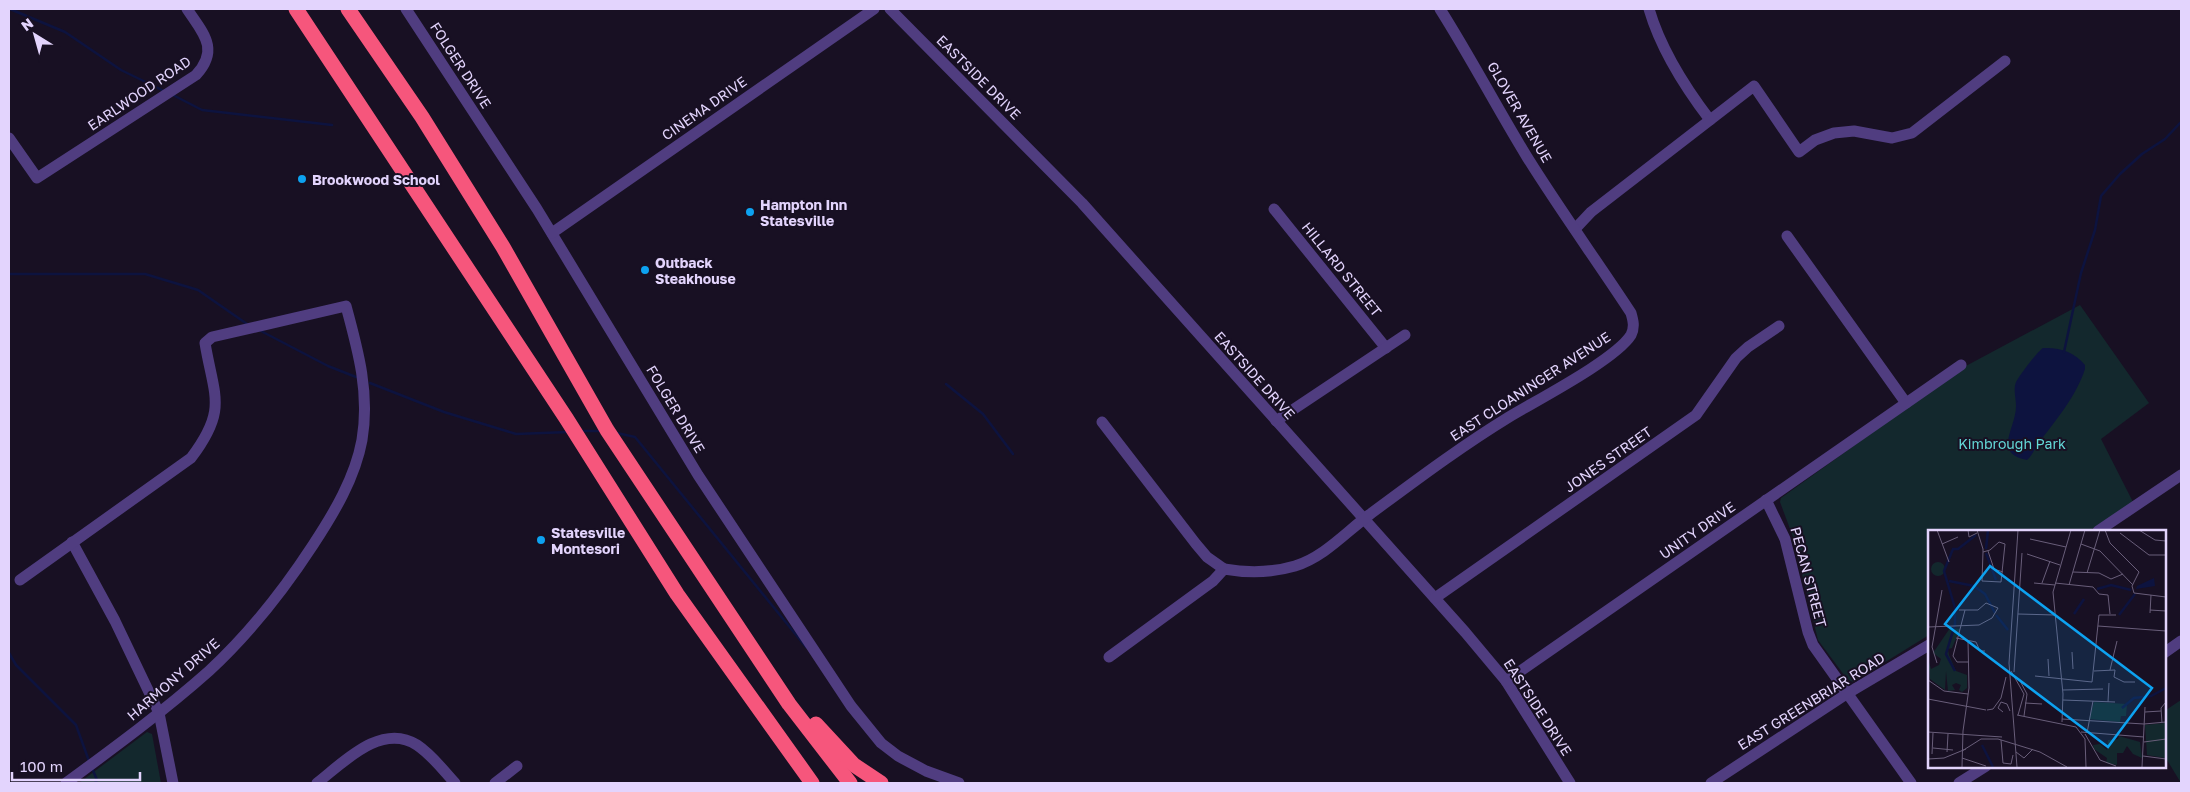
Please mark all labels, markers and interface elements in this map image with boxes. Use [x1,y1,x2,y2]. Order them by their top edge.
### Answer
north arrow [10,10,60,60]
text: N [18,14,36,34]
street label: FOLGER DRIVE [427,19,495,111]
street label: EASTSIDE DRIVE [933,31,1025,123]
street label: EARLWOOD ROAD [84,52,194,134]
street label: GLOVER AVENUE [1484,58,1556,166]
street label: CINEMA DRIVE [658,72,750,144]
place label: Brookwood School [312,171,440,188]
marker: Brookwood School [296,173,308,185]
place label: Hampton Inn Statesville [760,196,847,229]
marker: Hampton Inn Statesville [744,206,756,218]
street label: HILLARD STREET [1299,218,1385,320]
place label: Outback Steakhouse [655,254,736,287]
marker: Outback Steakhouse [639,264,651,276]
street label: EASTSIDE DRIVE [1211,328,1299,422]
street label: EAST CLOANINGER AVENUE [1447,328,1613,444]
street label: FOLGER DRIVE [643,362,709,456]
street label: JONES STREET [1561,422,1655,495]
park label: Kimbrough Park [1958,435,2066,452]
street label: UNITY DRIVE [1656,498,1738,562]
place label: Statesville Montesori [551,524,625,557]
street label: PECAN STREET [1787,525,1831,629]
inset map [1928,530,2165,767]
marker: Statesville Montesori [535,534,547,546]
street label: HARMONY DRIVE [123,634,223,724]
street label: EAST GREENBRIAR ROAD [1734,649,1888,753]
street label: EASTSIDE DRIVE [1500,655,1576,759]
scale bar [12,750,140,782]
text: 100 m [20,757,63,775]

